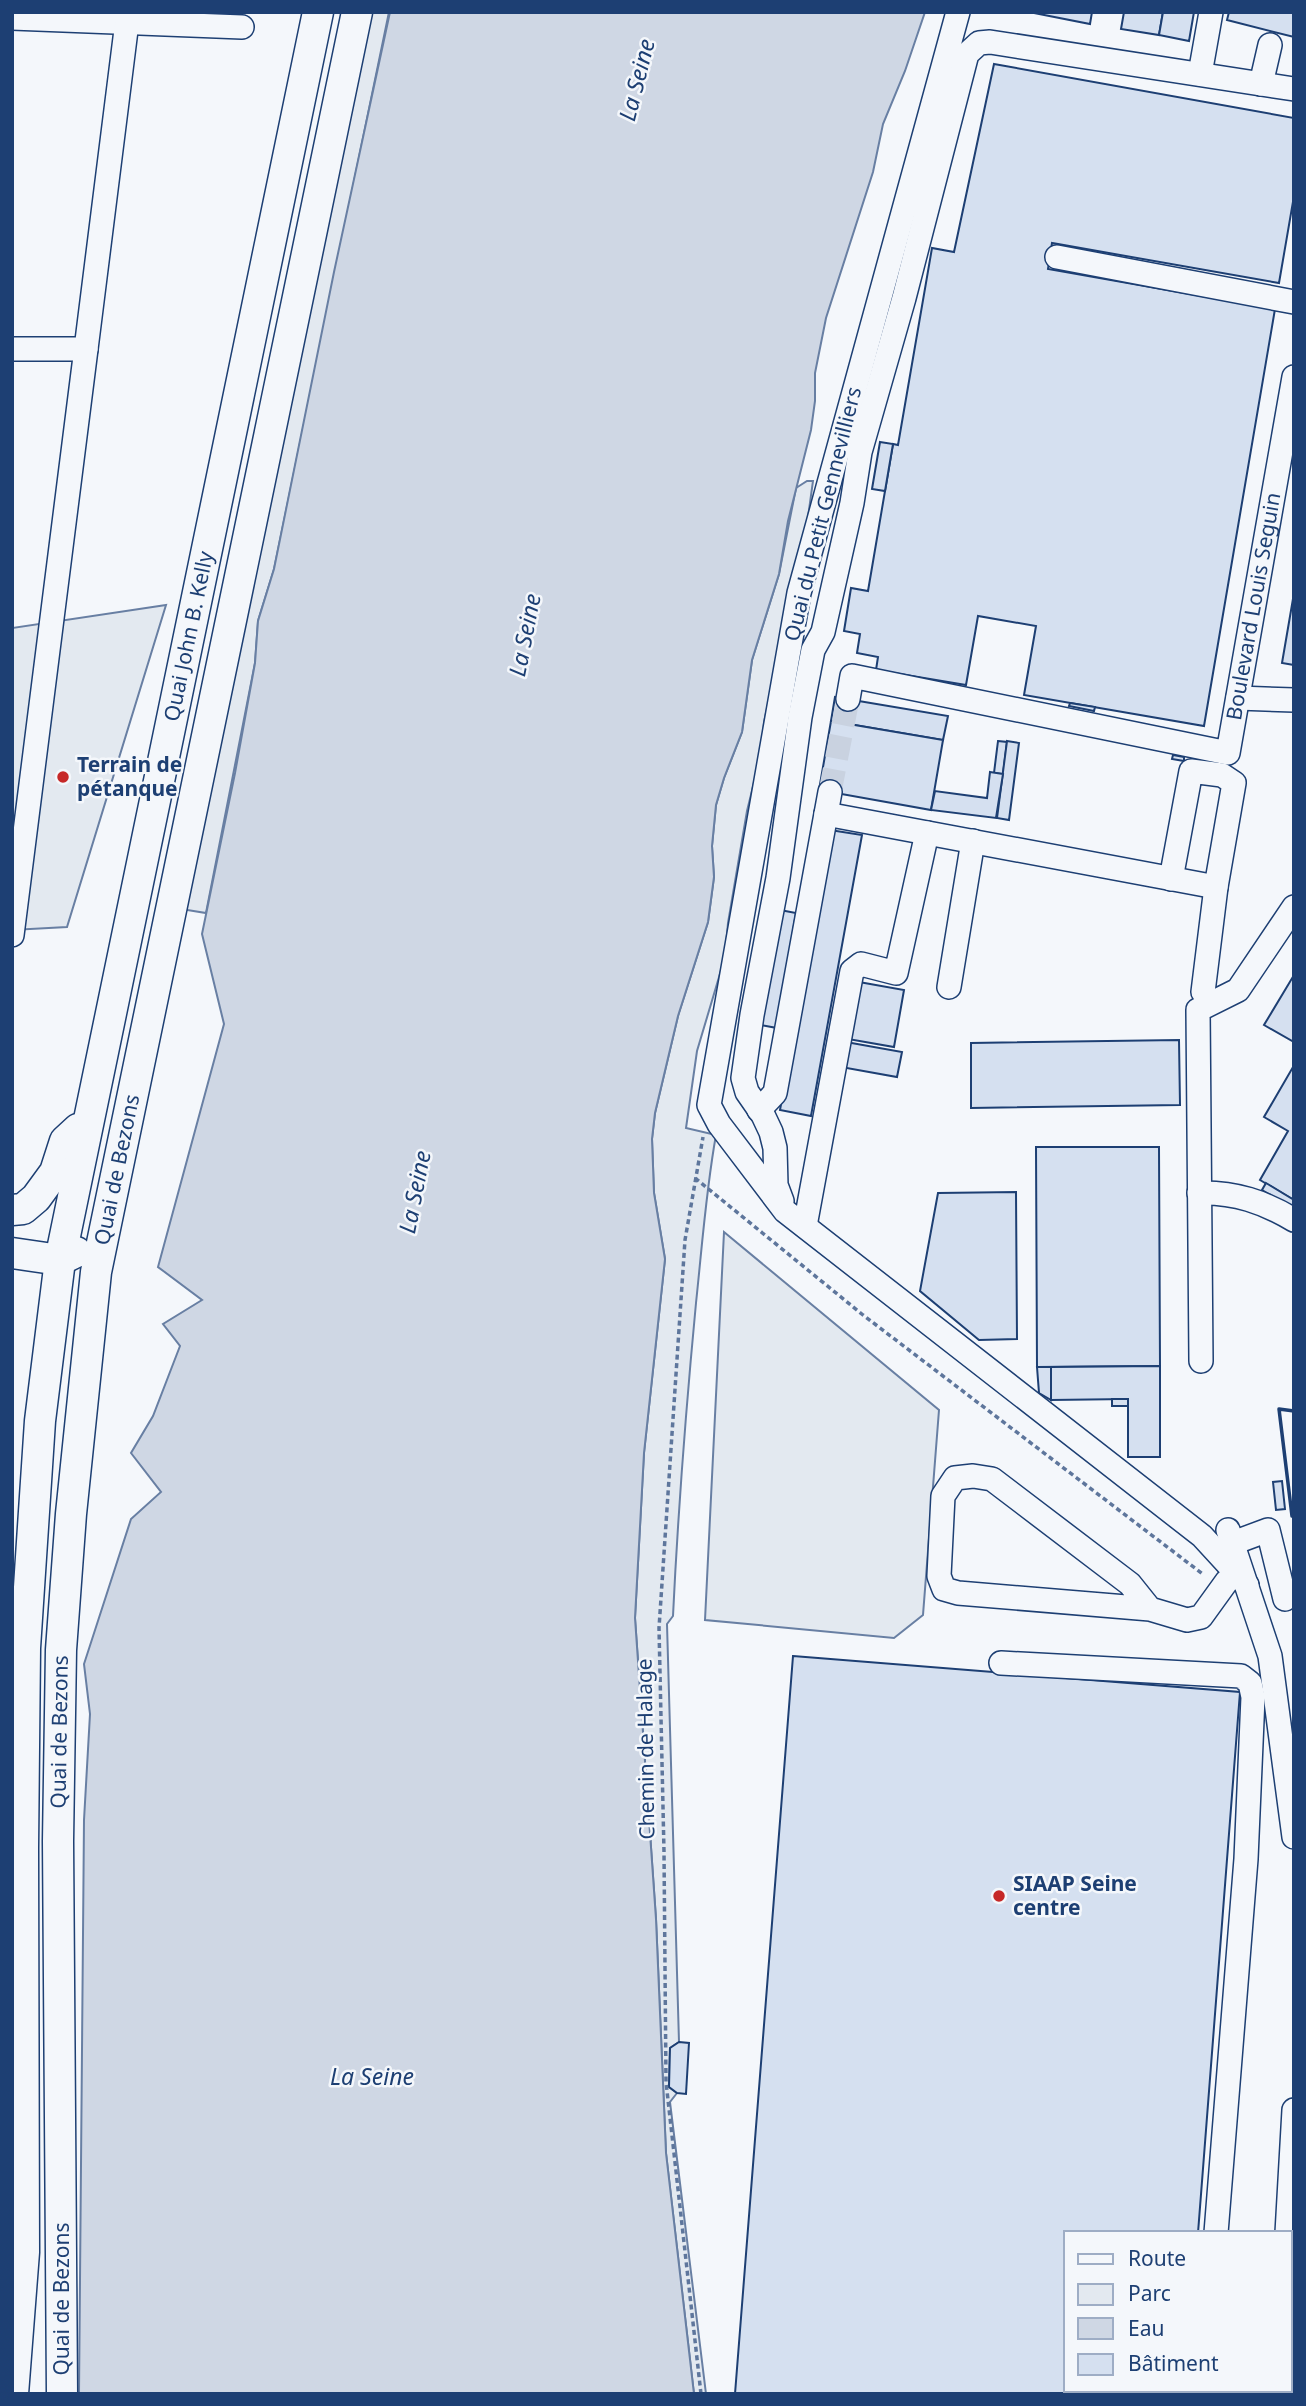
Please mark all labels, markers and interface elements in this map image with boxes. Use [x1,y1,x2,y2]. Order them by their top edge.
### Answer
water label: La Seine [610,35,662,124]
street label: Quai du Petit Gennevilliers [777,384,867,644]
street label: Boulevard Louis Seguin [1219,490,1286,722]
street label: Quai John B. Kelly [157,548,219,724]
water label: La Seine [500,591,548,679]
place label: Terrain de pétanque [77,750,182,802]
marker: Terrain de pétanque [55,769,71,785]
street label: Quai de Bezons [87,1092,145,1248]
water label: La Seine [390,1148,438,1236]
street label: Quai de Bezons [44,1655,74,1809]
street label: Chemin de Halage [629,1658,661,1840]
place label: SIAAP Seine centre [1013,1869,1137,1921]
marker: SIAAP Seine centre [991,1888,1007,1904]
water label: La Seine [330,2060,414,2092]
street label: Quai de Bezons [47,2222,75,2376]
legend [1064,2231,1292,2392]
text: Route [1128,2244,1186,2272]
text: Parc [1128,2279,1171,2307]
text: Eau [1128,2314,1164,2342]
text: Bâtiment [1128,2349,1219,2377]

